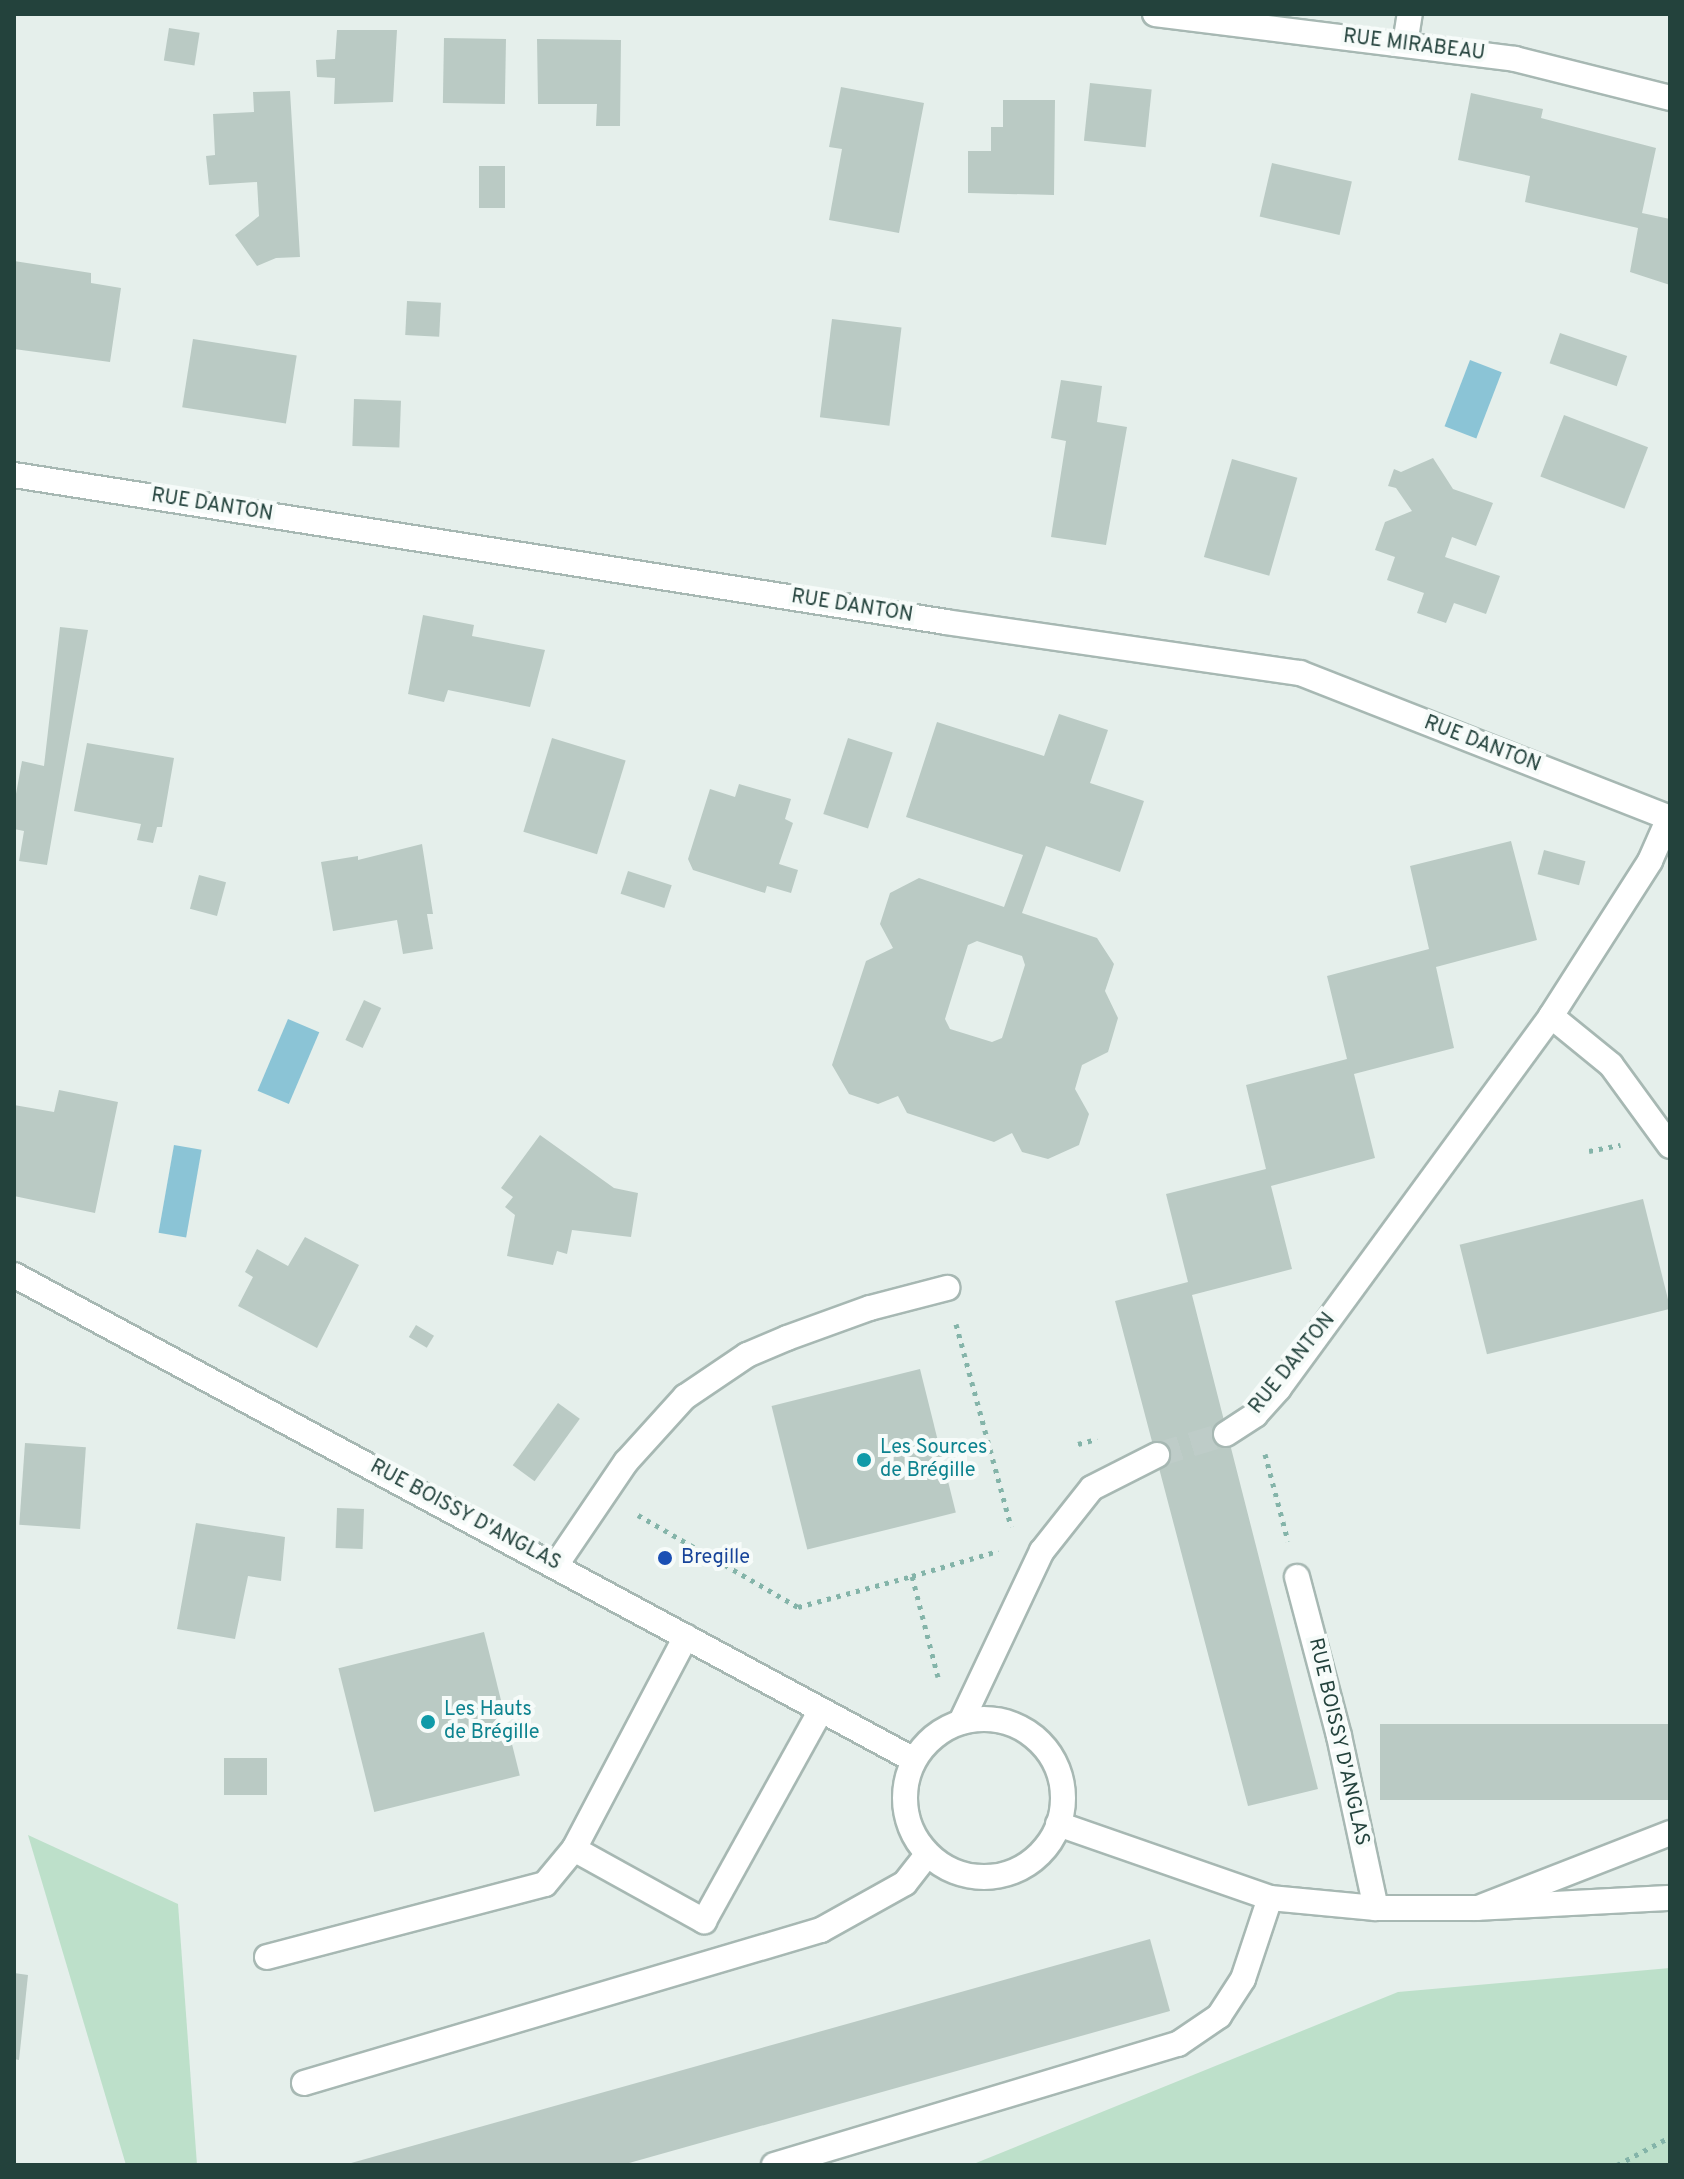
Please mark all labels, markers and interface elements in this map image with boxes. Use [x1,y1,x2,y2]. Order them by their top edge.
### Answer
street label: RUE MIRABEAU [1342,25,1486,67]
street label: RUE DANTON [149,485,275,527]
street label: RUE DANTON [789,586,915,628]
street label: RUE DANTON [1420,712,1544,778]
street label: RUE DANTON [1245,1309,1341,1419]
place label: Les Sources de Brégille [880,1436,987,1483]
marker: Les Sources de Brégille [855,1451,873,1469]
street label: RUE BOISSY D'ANGLAS [365,1455,565,1577]
place label: Bregille [681,1546,750,1570]
marker: Bregille [656,1549,674,1567]
street label: RUE BOISSY D'ANGLAS [1302,1635,1374,1849]
place label: Les Hauts de Brégille [444,1698,539,1745]
marker: Les Hauts de Brégille [419,1713,437,1731]

